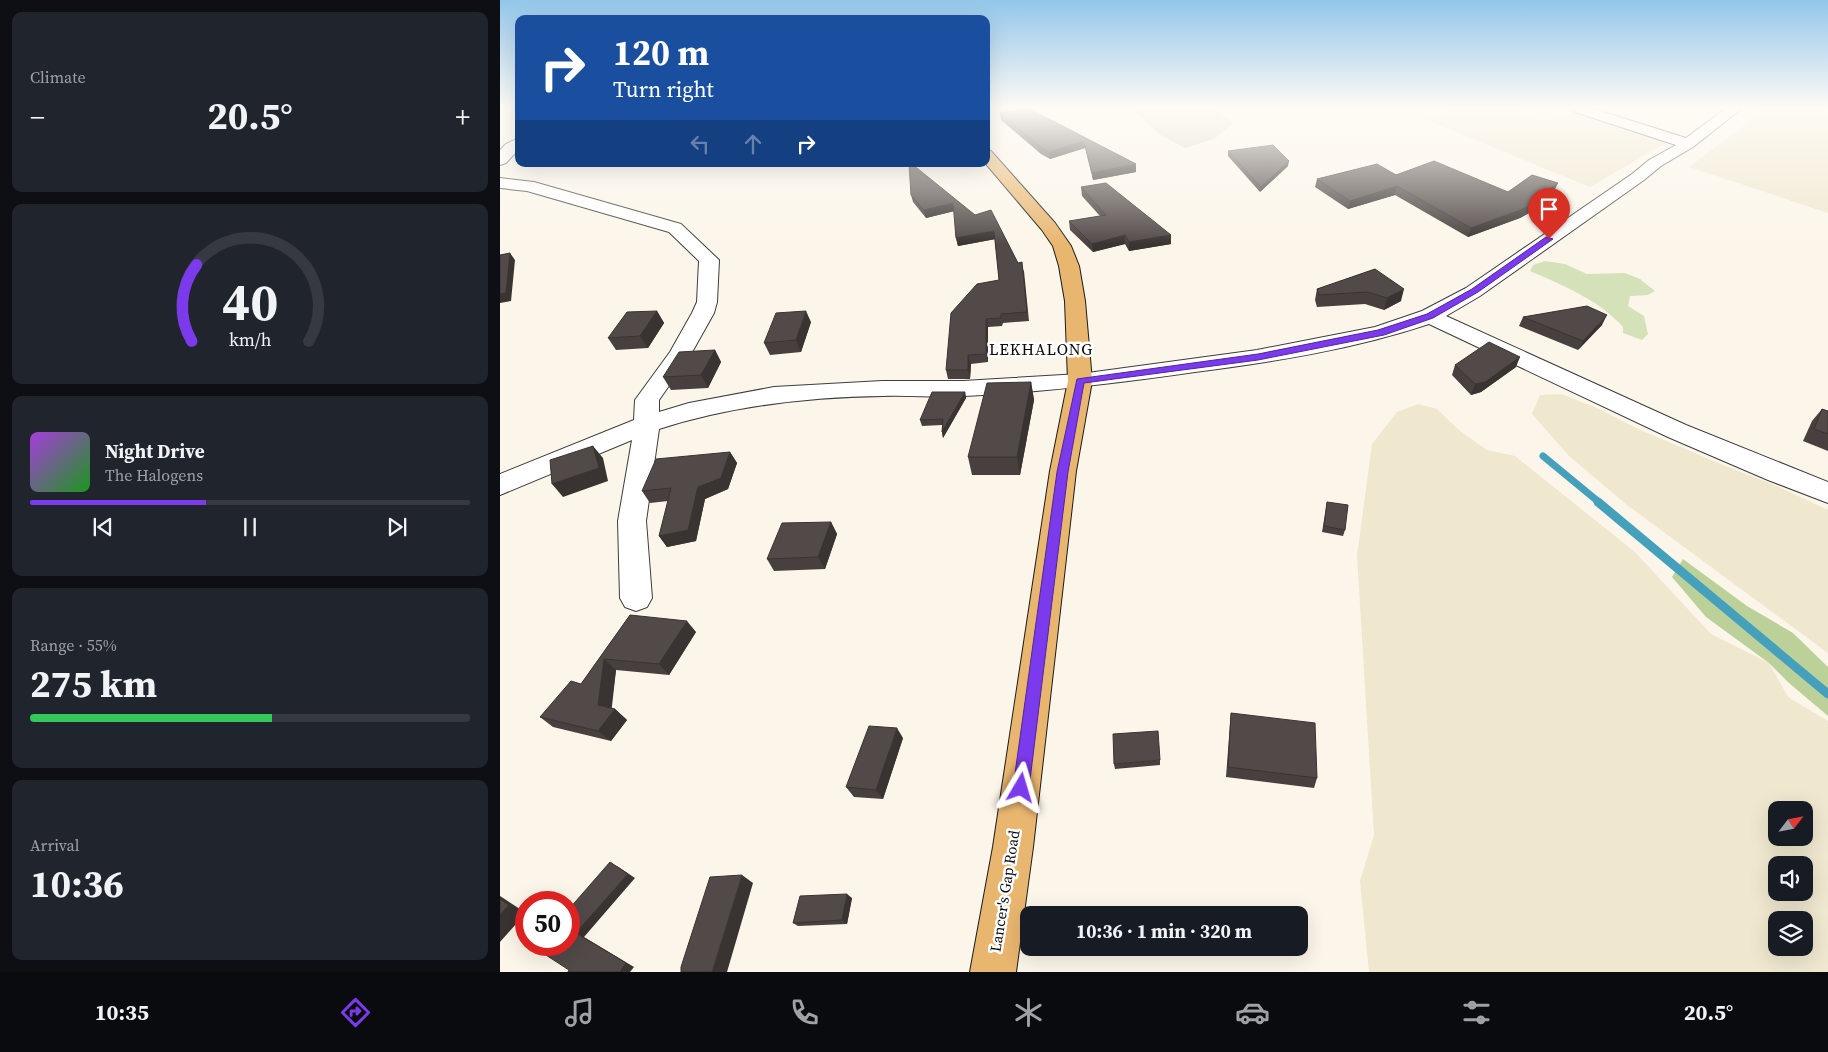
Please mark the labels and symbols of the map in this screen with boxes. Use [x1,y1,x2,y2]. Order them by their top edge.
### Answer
pin [1528,188,1570,239]
district label: LEKHALONG [989,338,1093,360]
position arrow [994,761,1046,813]
north arrow [1768,801,1812,846]
street label: Lancer's Gap Road [985,828,1025,953]
speed limit sign: 50 [515,891,580,956]

